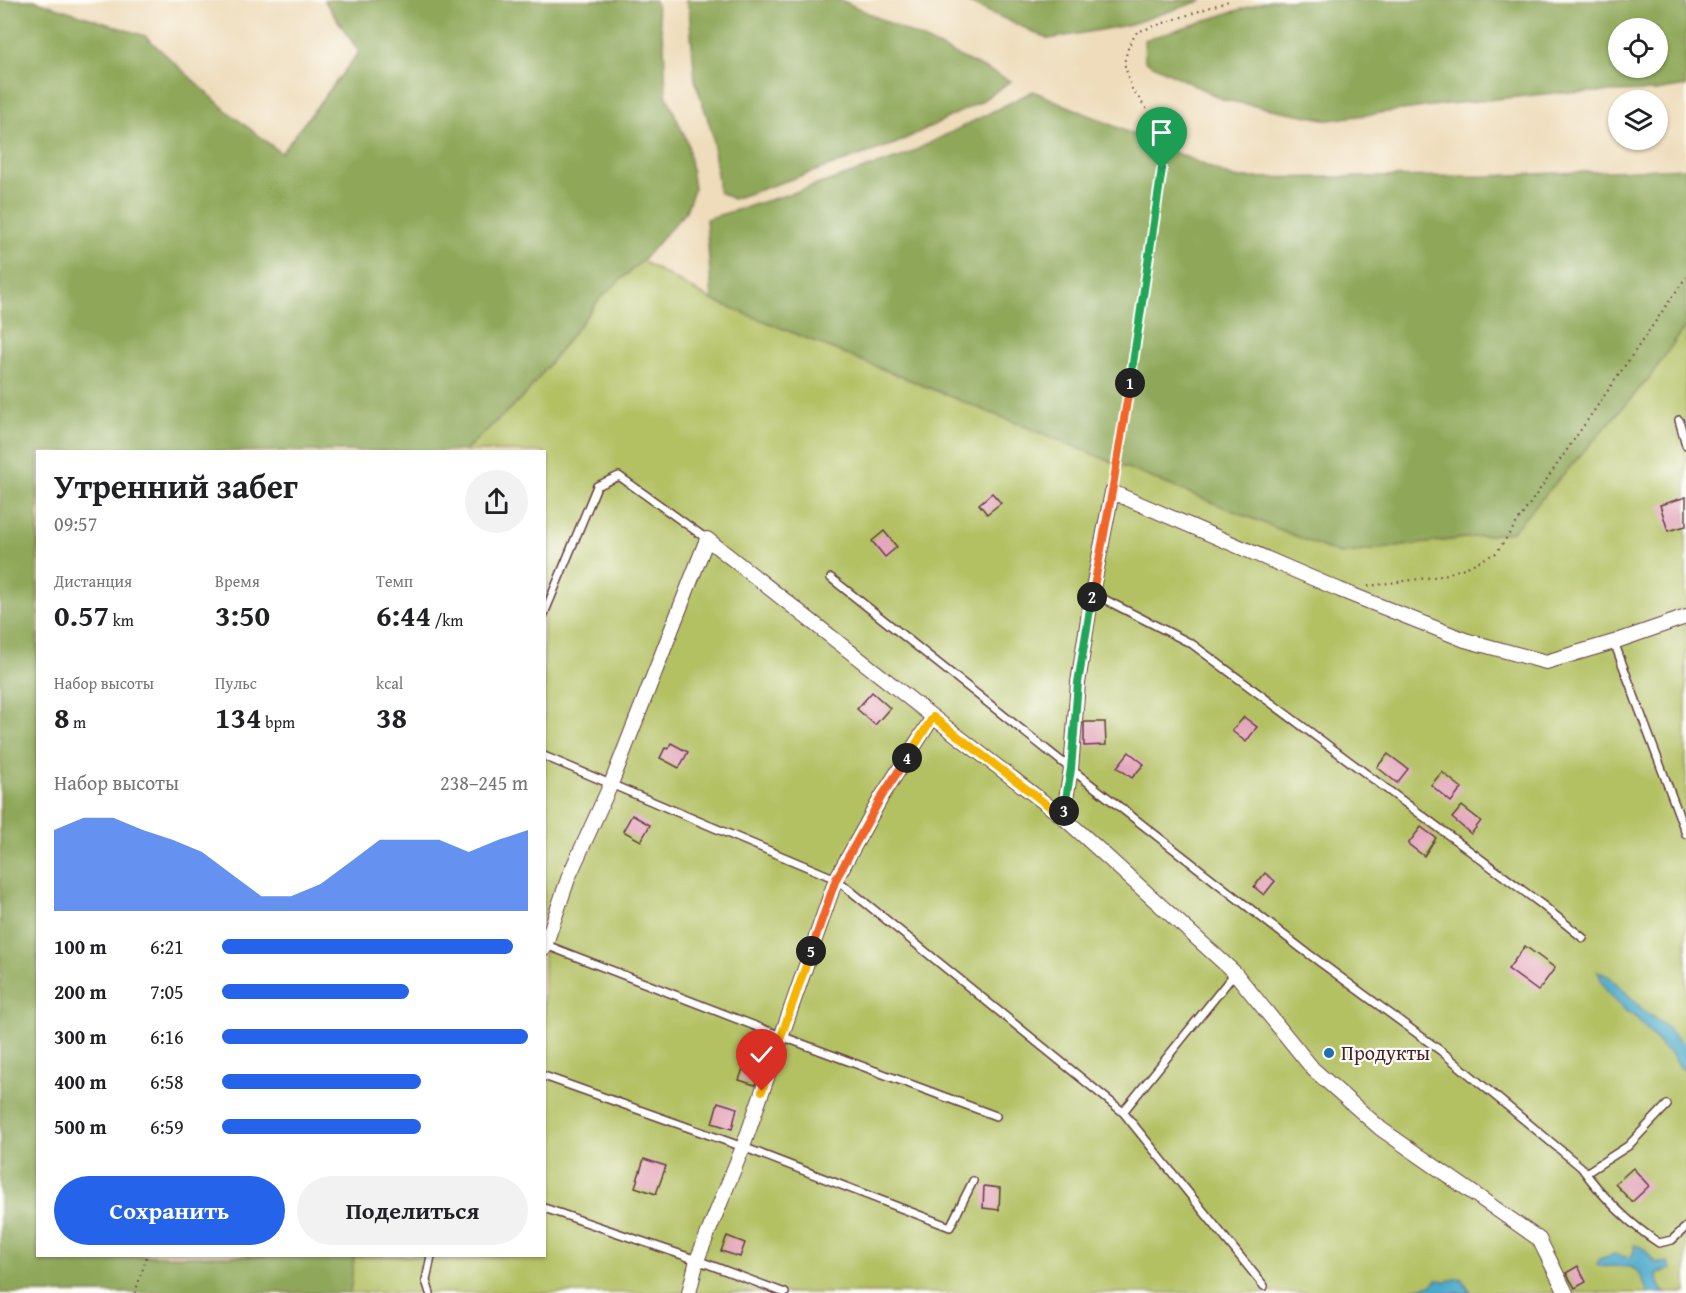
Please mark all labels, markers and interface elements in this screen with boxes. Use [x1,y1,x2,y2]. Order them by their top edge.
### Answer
map controls [1608,18,1668,150]
button: locate [1608,18,1668,78]
button: layers [1608,90,1668,150]
pin [1136,107,1187,169]
icon: arrive [1145,116,1178,149]
pin: 1 [1115,368,1145,398]
text: 1 [1126,371,1134,395]
text: Утренний забег [54,462,298,510]
button: share [465,470,528,533]
text: 09:57 [54,509,97,538]
text: Дистанция [54,569,132,593]
text: Время [215,569,260,593]
text: Темп [376,569,413,593]
pin: 2 [1077,582,1107,612]
text: 2 [1088,585,1096,609]
text: 0.57 [54,593,109,637]
text: 3:50 [215,593,270,637]
text: 6:44 [376,593,431,637]
text: km [109,608,134,632]
text: /km [431,608,463,632]
text: Набор высоты [54,671,154,695]
text: Пульс [215,671,257,695]
text: kcal [376,671,403,695]
text: 8 [54,695,70,739]
text: 134 [215,695,262,739]
text: 38 [376,695,407,739]
text: m [70,710,86,734]
text: bpm [262,710,295,734]
pin: 4 [892,743,922,773]
text: 4 [903,746,911,770]
text: Набор высоты [54,768,179,797]
text: 238–245 m [440,768,528,797]
pin: 3 [1049,796,1079,826]
text: 3 [1060,799,1068,823]
text: 100 m [54,932,107,961]
text: 6:21 [150,932,184,961]
pin: 5 [796,936,826,966]
text: 5 [807,939,815,963]
text: 200 m [54,977,107,1006]
text: 7:05 [150,977,184,1006]
text: 300 m [54,1022,107,1051]
text: 6:16 [150,1022,184,1051]
pin [736,1029,787,1091]
icon: check [745,1038,778,1071]
place label: Продукты [1341,1038,1430,1067]
marker: Продукты [1322,1046,1336,1060]
text: 400 m [54,1067,107,1096]
text: 6:58 [150,1067,184,1096]
text: 500 m [54,1112,107,1141]
text: 6:59 [150,1112,184,1141]
button: Сохранить [54,1176,285,1245]
button: Поделиться [297,1176,528,1245]

